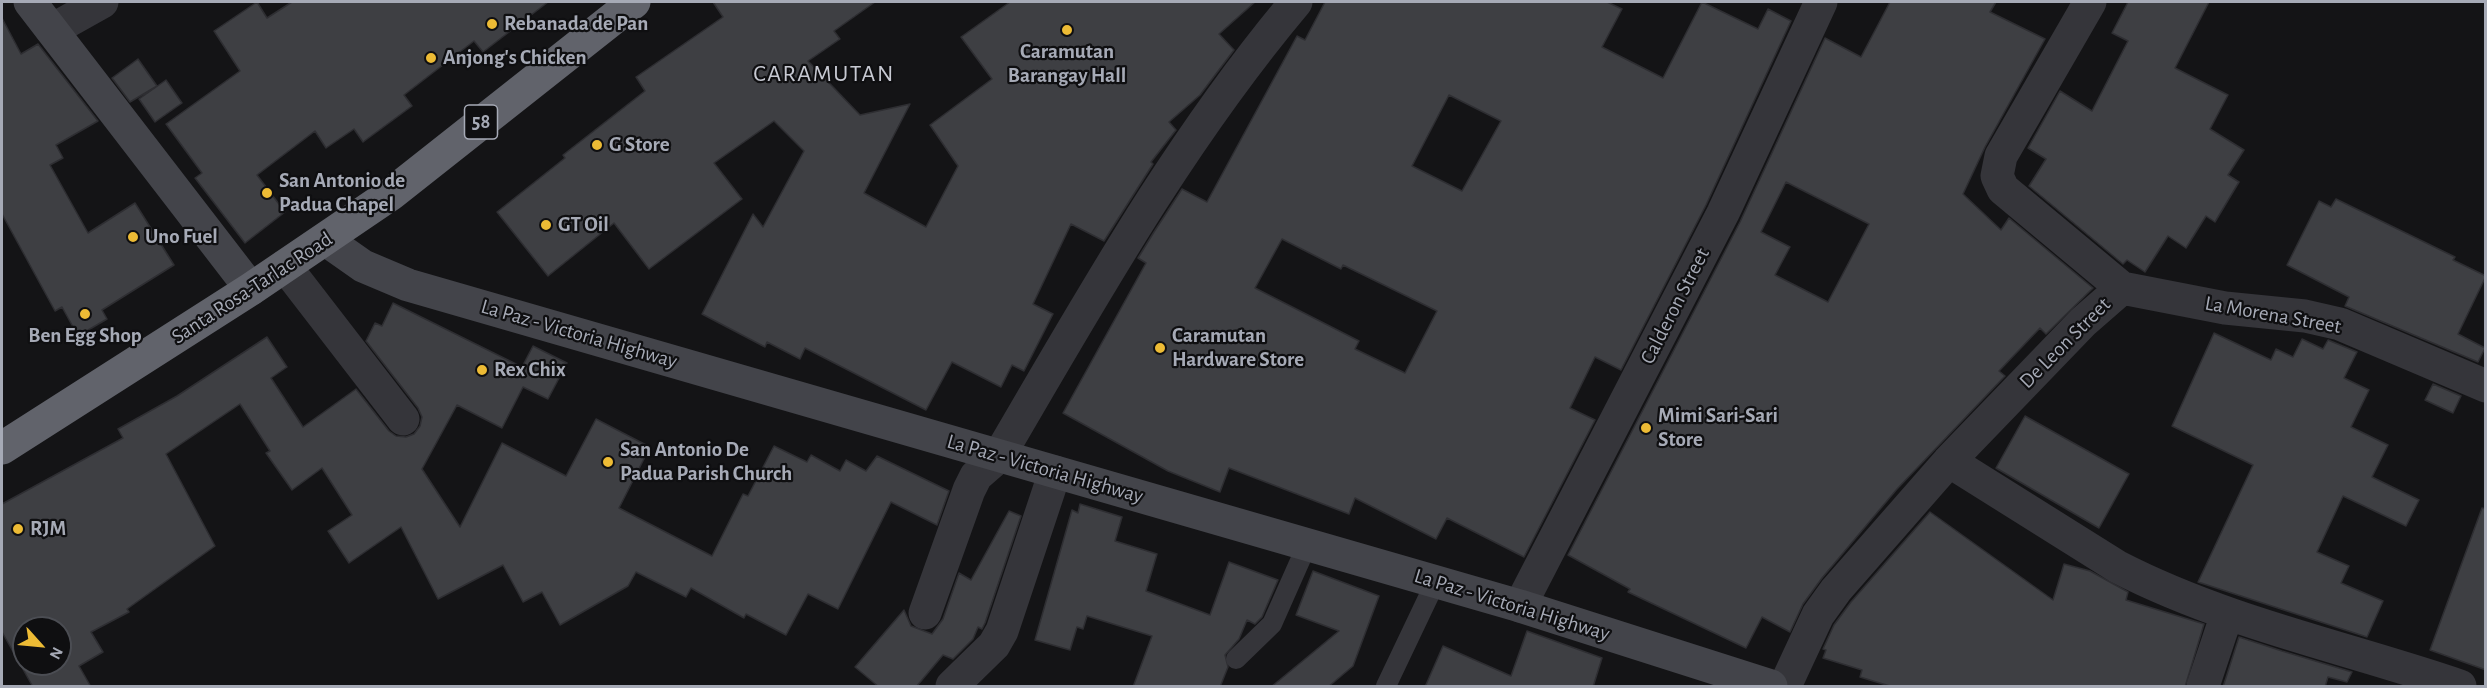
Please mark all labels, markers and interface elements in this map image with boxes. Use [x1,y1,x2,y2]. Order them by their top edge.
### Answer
place label: Rebanada de Pan [504,11,648,37]
marker: Rebanada de Pan [485,17,499,31]
marker: Caramutan Barangay Hall [1060,23,1074,37]
place label: Caramutan Barangay Hall [1008,39,1126,89]
place label: Anjong's Chicken [443,45,587,71]
marker: Anjong's Chicken [424,51,438,65]
district label: CARAMUTAN [753,60,895,88]
road number: 58 [464,105,498,139]
place label: G Store [609,132,670,158]
marker: G Store [590,138,604,152]
place label: San Antonio de Padua Chapel [279,168,405,218]
marker: San Antonio de Padua Chapel [260,186,274,200]
place label: GT Oil [558,212,609,238]
marker: GT Oil [539,218,553,232]
place label: Uno Fuel [145,224,218,250]
street label: Santa Rosa-Tarlac Road [167,227,337,349]
marker: Uno Fuel [126,230,140,244]
street label: Calderon Street [1635,244,1715,368]
street label: La Morena Street [2203,291,2343,339]
street label: De Leon Street [2014,292,2116,394]
street label: La Paz - Victoria Highway [478,294,680,374]
marker: Ben Egg Shop [78,307,92,321]
place label: Ben Egg Shop [28,323,142,349]
place label: Caramutan Hardware Store [1172,323,1304,373]
marker: Caramutan Hardware Store [1153,341,1167,355]
place label: Rex Chix [494,357,566,383]
marker: Rex Chix [475,363,489,377]
place label: Mimi Sari-Sari Store [1658,403,1778,453]
marker: Mimi Sari-Sari Store [1639,421,1653,435]
street label: La Paz - Victoria Highway [944,429,1146,509]
place label: San Antonio De Padua Parish Church [620,437,792,487]
marker: San Antonio De Padua Parish Church [601,455,615,469]
place label: RJM [30,516,66,542]
marker: RJM [11,522,25,536]
street label: La Paz - Victoria Highway [1411,563,1613,647]
north arrow [12,616,72,676]
text: N [47,645,66,662]

